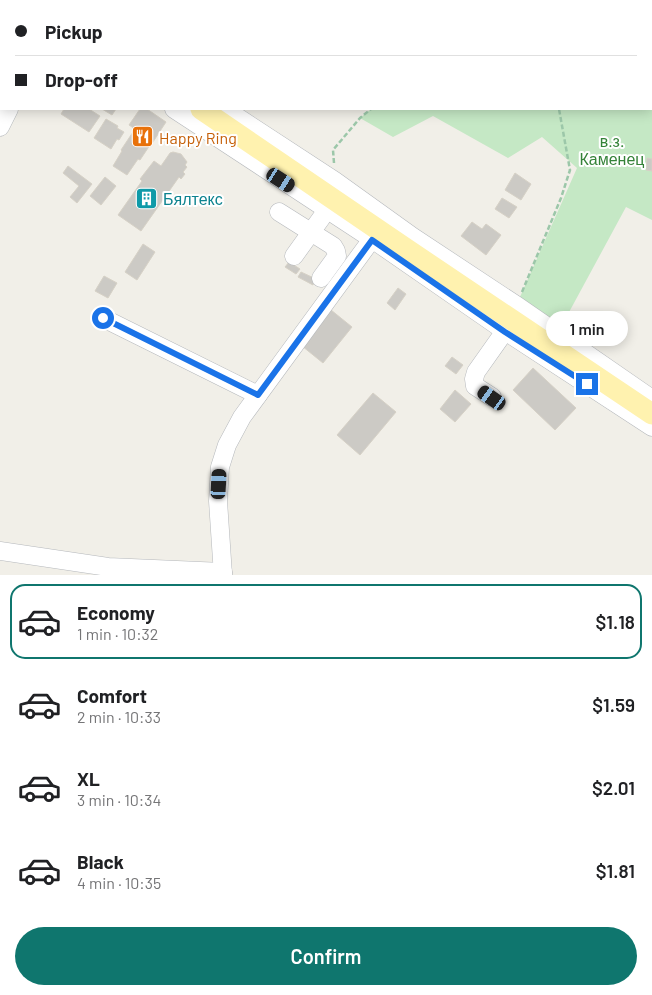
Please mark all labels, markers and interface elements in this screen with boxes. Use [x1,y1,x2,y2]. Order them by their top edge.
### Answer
text: Pickup [45,20,103,43]
text: Drop-off [45,68,118,91]
restaurant icon: Happy Ring [131,125,155,149]
place label: Happy Ring [159,128,237,147]
park label: в.з. Каменец [579,131,645,168]
car [264,166,297,194]
building icon: Бялтекс [135,186,159,210]
place label: Бялтекс [163,189,223,208]
route start [92,307,114,329]
callout: 1 min [546,312,628,346]
text: 1 min [570,319,604,338]
route end [576,373,598,395]
car [475,383,508,413]
car [210,469,227,499]
icon: car [17,599,62,644]
text: Economy [77,601,155,624]
text: $1.18 [595,610,635,633]
text: 1 min · 10:32 [77,624,158,643]
icon: car [17,682,62,727]
text: Comfort [77,684,147,707]
text: $1.59 [592,693,635,716]
text: 2 min · 10:33 [77,707,161,726]
icon: car [17,765,62,810]
text: XL [77,767,100,790]
text: $2.01 [592,776,635,799]
text: 3 min · 10:34 [77,790,161,809]
icon: car [17,848,62,893]
text: Black [77,850,124,873]
text: $1.81 [596,859,635,882]
text: 4 min · 10:35 [77,873,161,892]
button: Confirm [15,927,637,985]

